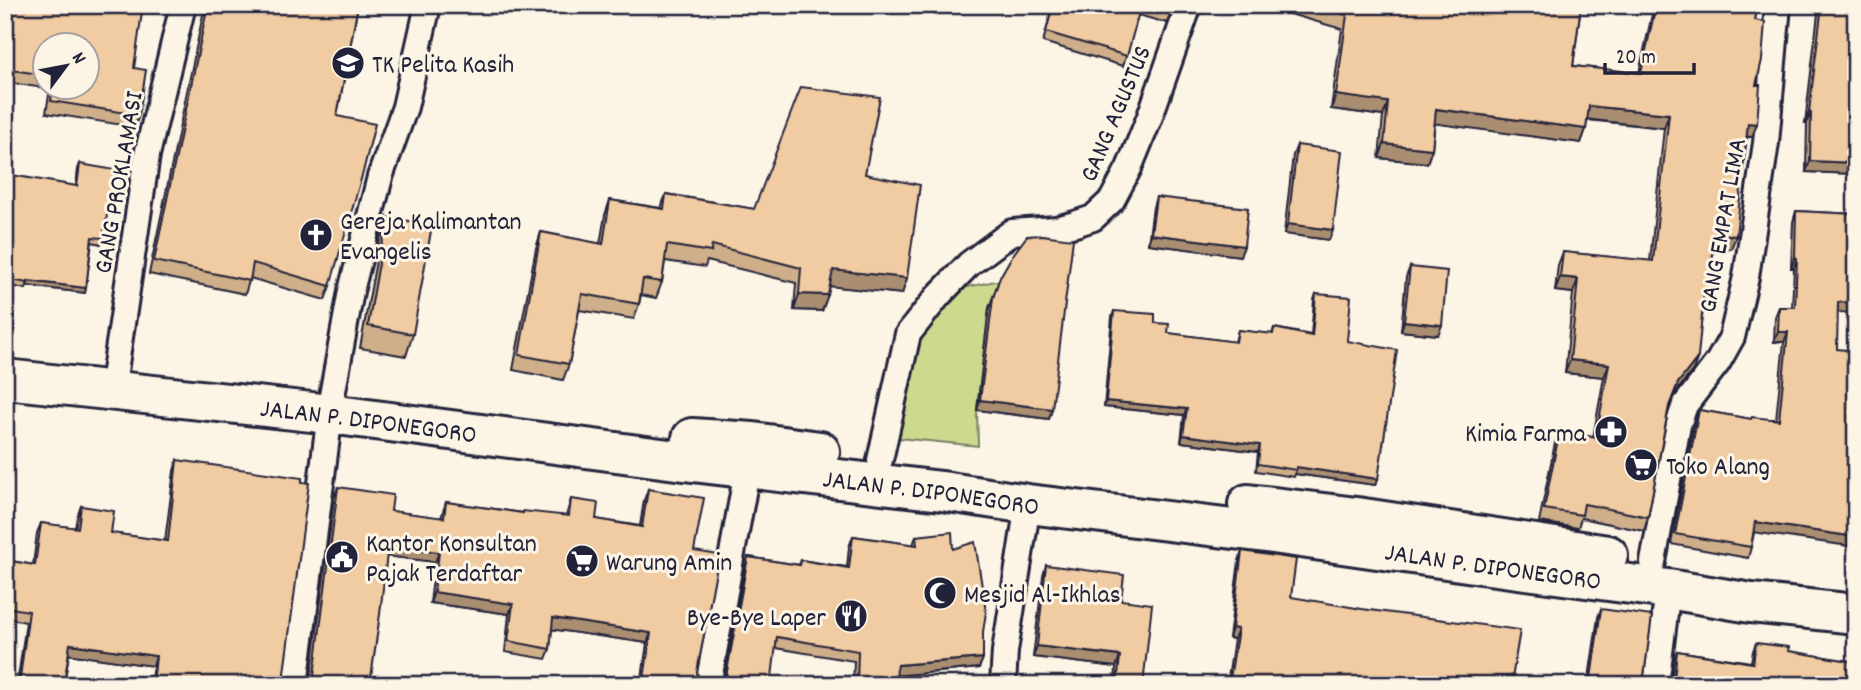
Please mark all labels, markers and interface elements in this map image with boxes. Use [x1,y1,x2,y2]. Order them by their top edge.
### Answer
north arrow [32,32,102,102]
scale bar [1605,32,1695,76]
street label: GANG AGUSTUS [1072,40,1163,188]
school or university icon: TK Pelita Kasih [329,44,367,82]
text: 20 m [1616,44,1656,74]
text: N [64,48,91,70]
place label: TK Pelita Kasih [372,48,514,85]
street label: GANG PROKLAMASI [86,89,155,277]
street label: GANG EMPAT LIMA [1691,135,1758,316]
place label: Gereja Kalimantan Evangelis [340,205,522,272]
church icon: Gereja Kalimantan Evangelis [297,216,335,254]
street label: JALAN P. DIPONEGORO [258,392,479,455]
pharmacy icon: Kimia Farma [1592,413,1630,451]
place label: Kimia Farma [1465,417,1587,454]
supermarket icon: Toko Alang [1622,446,1660,484]
place label: Toko Alang [1666,450,1770,487]
street label: JALAN P. DIPONEGORO [821,462,1041,527]
place label: Kantor Konsultan Pajak Terdaftar [366,527,537,594]
street label: JALAN P. DIPONEGORO [1382,535,1603,602]
public building icon: Kantor Konsultan Pajak Terdaftar [323,538,361,576]
supermarket icon: Warung Amin [563,542,601,580]
place label: Warung Amin [606,546,732,583]
mosque icon: Mesjid Al-Ikhlas [921,574,959,612]
place label: Mesjid Al-Ikhlas [964,578,1121,615]
restaurant icon: Bye-Bye Laper [832,597,870,635]
place label: Bye-Bye Laper [687,601,826,638]

